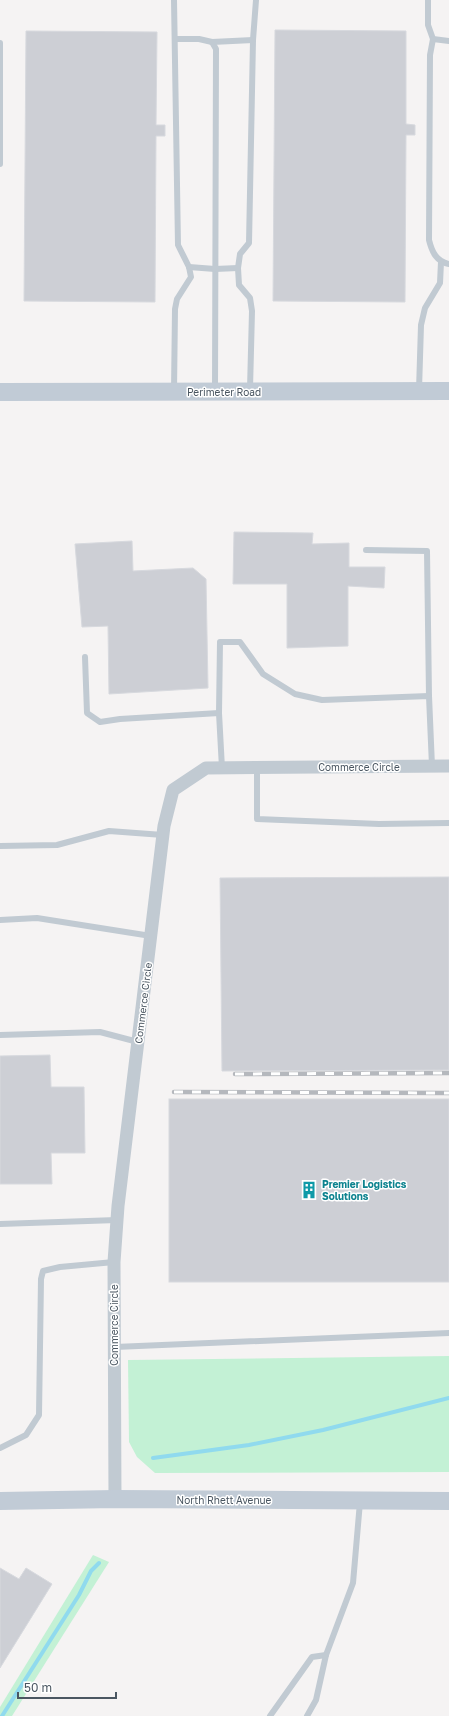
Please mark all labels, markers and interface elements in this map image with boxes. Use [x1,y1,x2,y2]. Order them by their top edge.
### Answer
street label: Perimeter Road [187,386,261,398]
street label: Commerce Circle [318,761,400,773]
street label: Commerce Circle [132,962,154,1044]
place label: Premier Logistics Solutions [322,1178,407,1202]
building icon: Premier Logistics Solutions [299,1180,319,1200]
street label: Commerce Circle [108,1284,120,1366]
street label: North Rhett Avenue [177,1494,272,1506]
scale bar [18,1674,116,1700]
text: 50 m [24,1680,52,1695]

